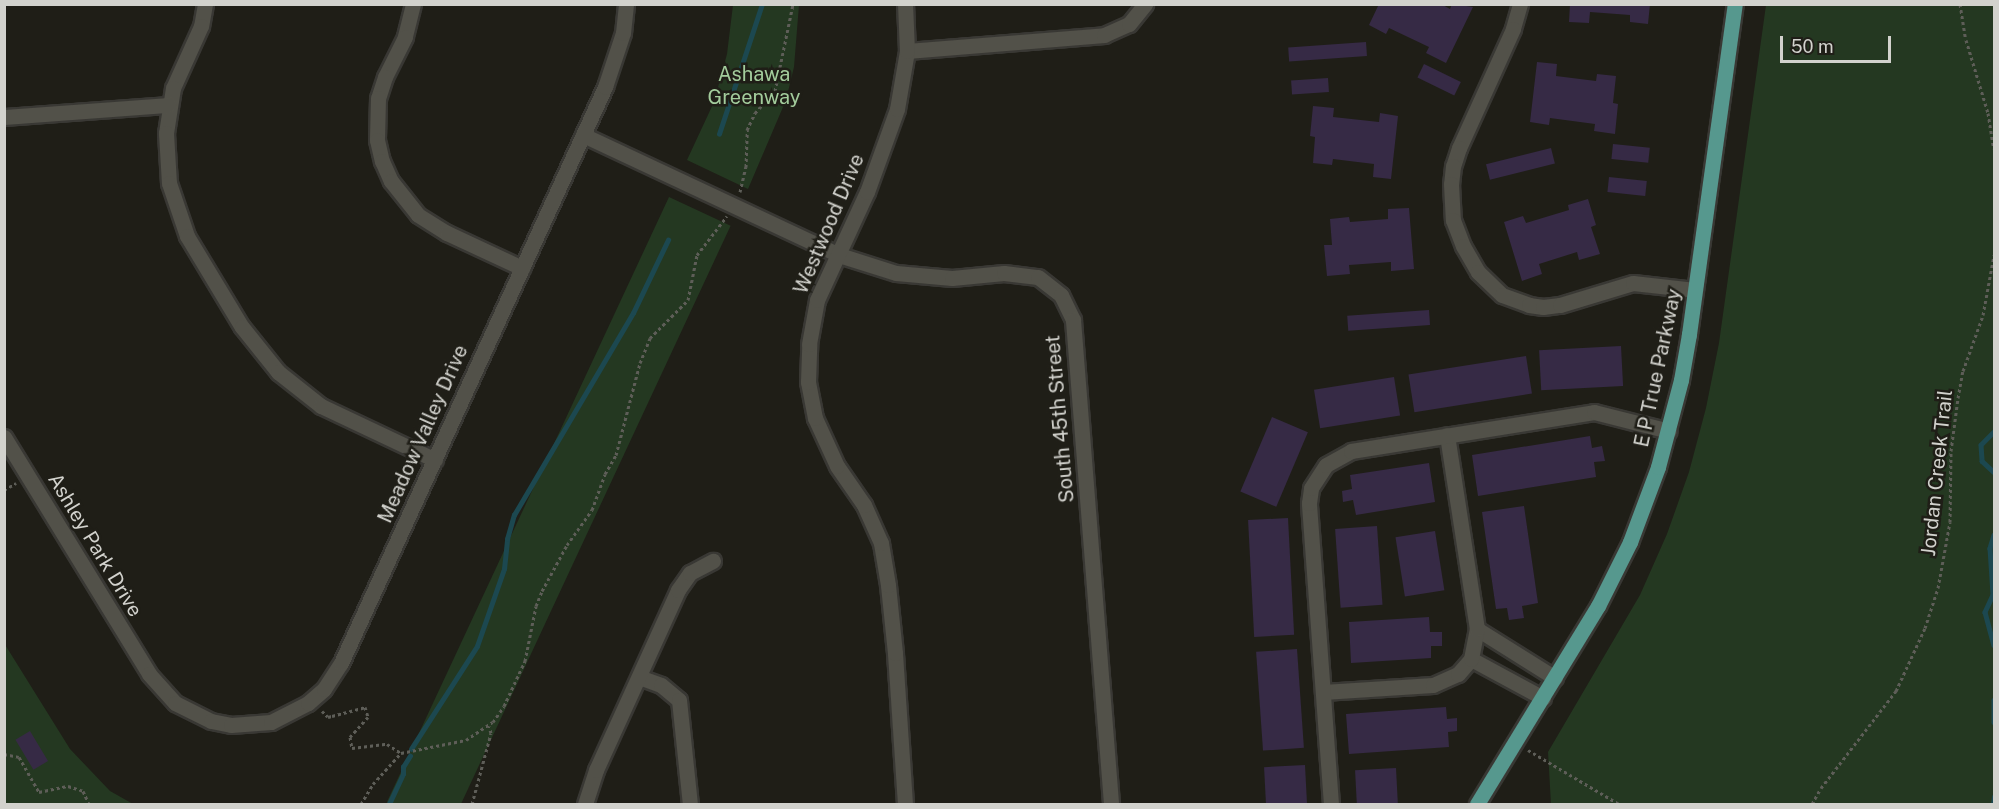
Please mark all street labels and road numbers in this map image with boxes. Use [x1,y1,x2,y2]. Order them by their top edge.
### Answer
street label: Westwood Drive [789,150,869,298]
street label: E P True Parkway [1629,287,1687,449]
street label: South 45th Street [1041,334,1079,504]
street label: Meadow Valley Drive [373,341,473,527]
street label: Jordan Creek Trail [1916,389,1958,557]
street label: Ashley Park Drive [43,469,147,621]

